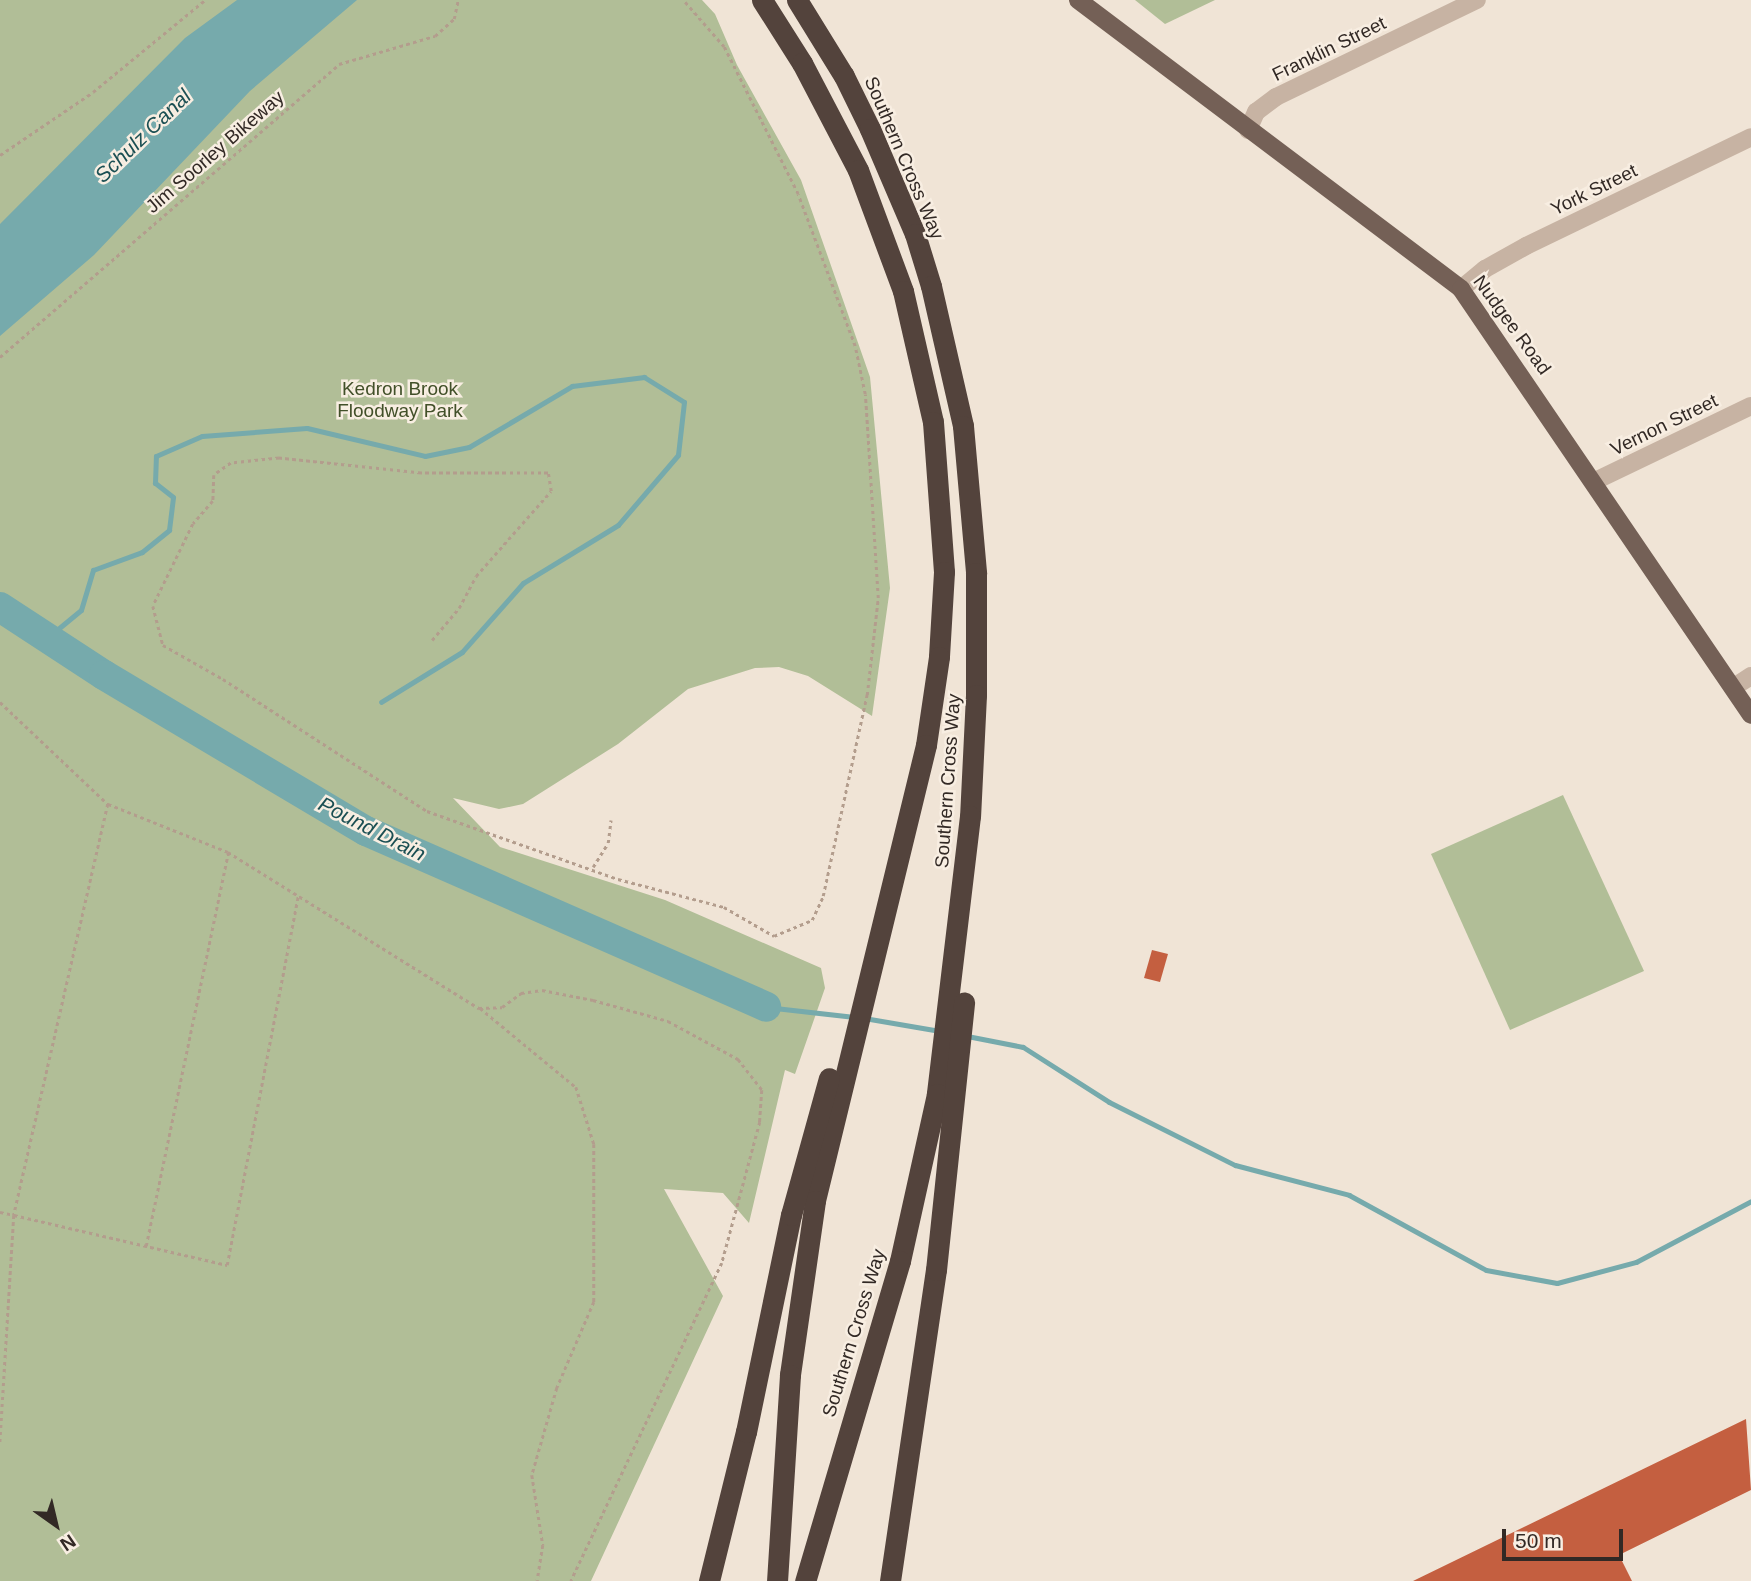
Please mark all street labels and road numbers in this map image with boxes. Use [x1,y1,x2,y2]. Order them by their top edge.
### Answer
street label: Franklin Street [1268,12,1390,86]
street label: Southern Cross Way [859,73,949,243]
street label: Jim Soorley Bikeway [141,86,289,218]
street label: York Street [1547,159,1641,221]
street label: Nudgee Road [1468,271,1556,379]
street label: Vernon Street [1607,389,1721,461]
street label: Southern Cross Way [931,693,965,869]
street label: Southern Cross Way [818,1246,890,1420]

